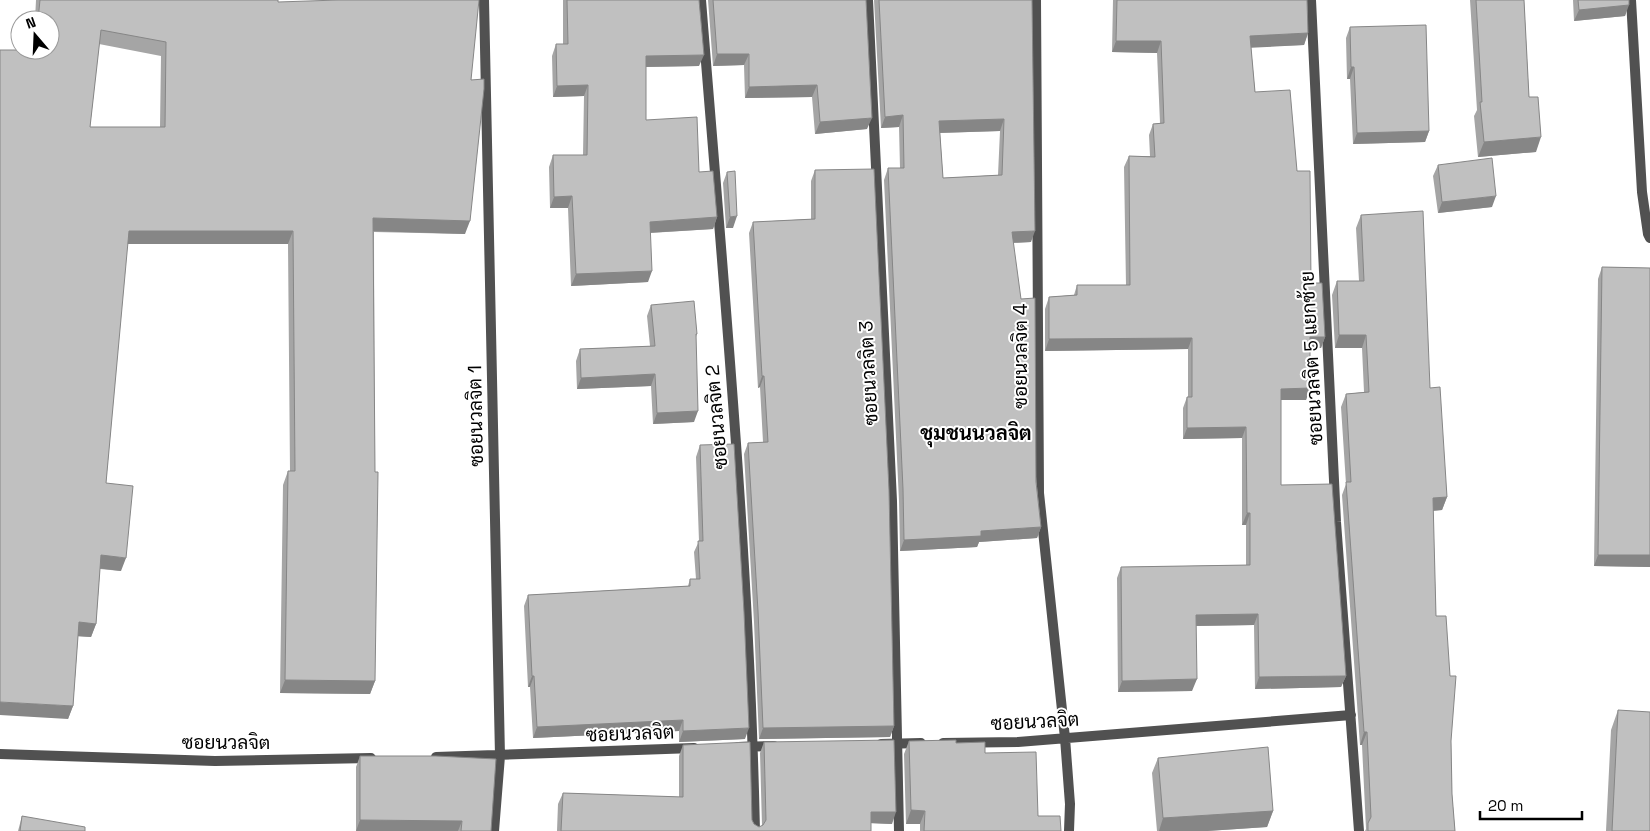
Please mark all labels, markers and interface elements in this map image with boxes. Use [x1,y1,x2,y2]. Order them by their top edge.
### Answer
north arrow [10,10,60,60]
text: N [23,13,38,33]
street label: ซอยนวลจิต 5 แยกซ้าย [1294,270,1329,446]
street label: ซอยนวลจิต 4 [1008,303,1033,409]
street label: ซอยนวลจิต 3 [853,320,884,426]
street label: ซอยนวลจิต 2 [699,364,734,470]
street label: ซอยนวลจิต 1 [462,365,489,467]
district label: ชุมชนนวลจิต [920,420,1032,448]
street label: ซอยนวลจิต [990,707,1080,736]
street label: ซอยนวลจิต [585,719,675,748]
street label: ซอยนวลจิต [182,730,270,755]
scale bar [1480,788,1582,820]
text: 20 m [1488,796,1523,815]

